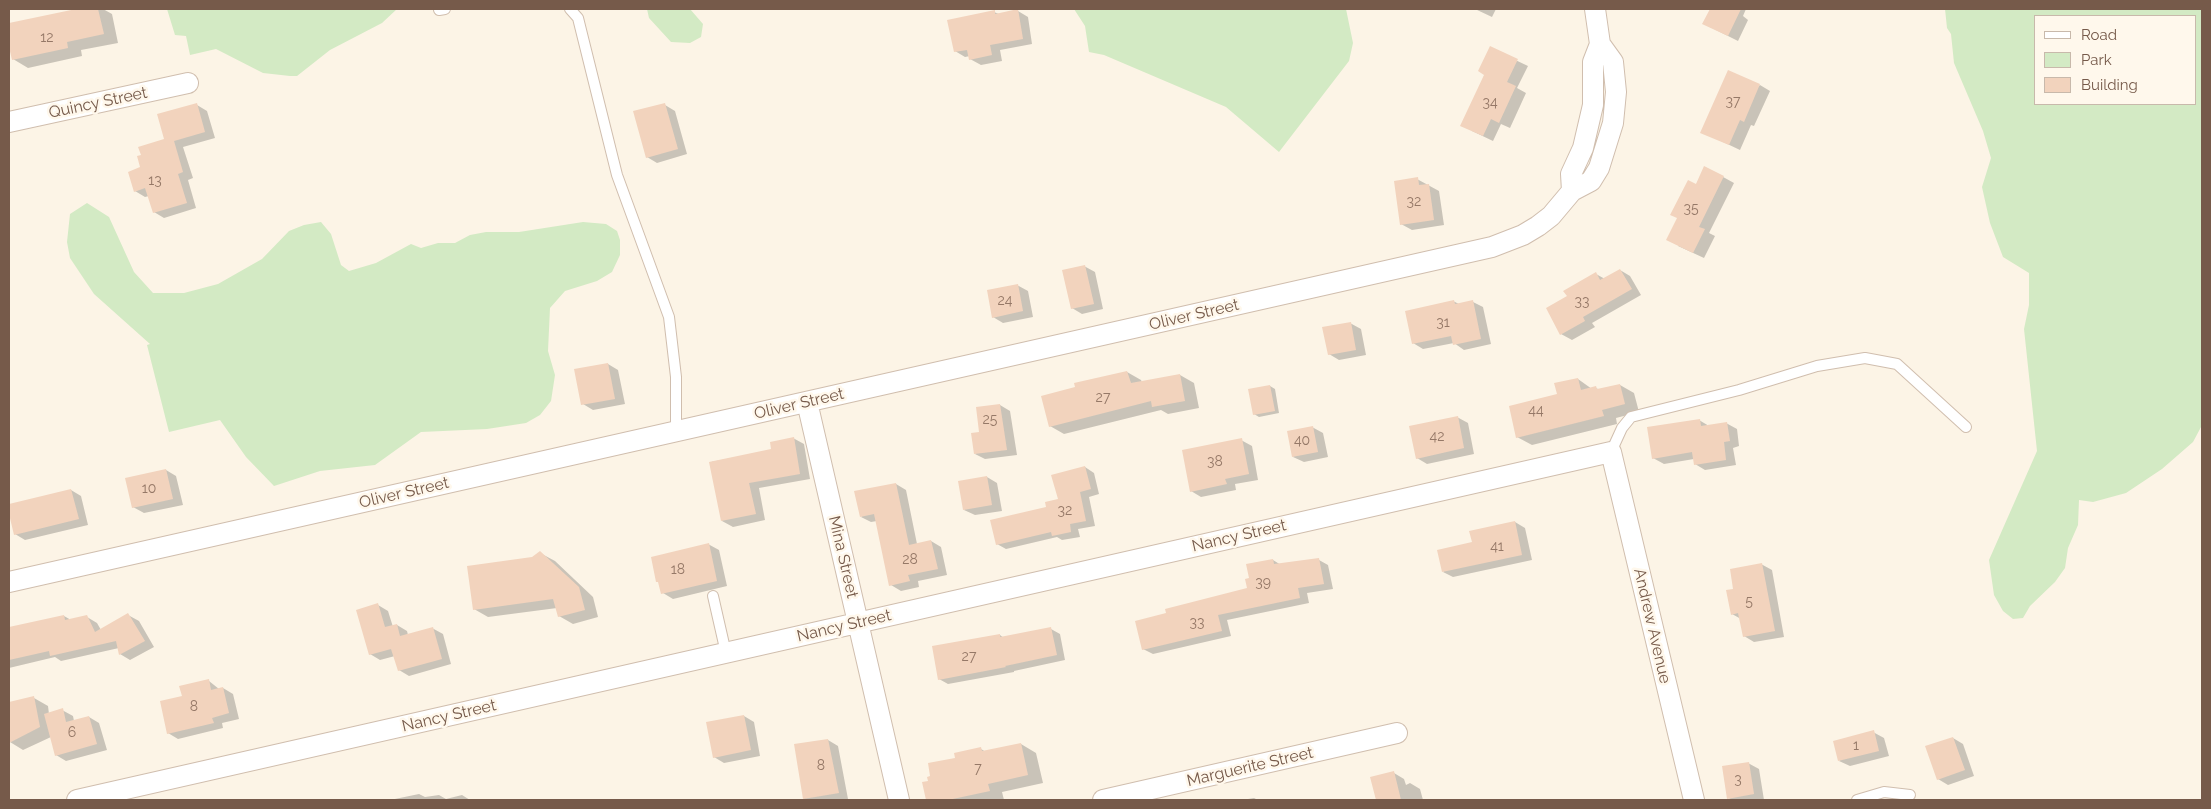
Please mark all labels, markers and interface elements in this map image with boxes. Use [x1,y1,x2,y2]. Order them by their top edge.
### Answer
legend [2034,15,2196,105]
text: Road [2081,26,2117,44]
house number: 12 [40,30,54,46]
text: Park [2081,51,2112,69]
text: Building [2081,76,2138,94]
street label: Quincy Street [47,83,149,123]
house number: 37 [1726,94,1740,110]
house number: 34 [1482,95,1498,111]
house number: 13 [148,173,162,189]
house number: 32 [1407,194,1421,210]
house number: 35 [1683,201,1699,217]
house number: 24 [998,293,1012,309]
house number: 33 [1575,294,1589,310]
street label: Oliver Street [1147,295,1241,335]
house number: 31 [1436,315,1450,331]
street label: Oliver Street [752,384,846,424]
house number: 27 [1096,390,1110,406]
house number: 44 [1528,403,1544,419]
house number: 25 [983,412,997,428]
house number: 42 [1430,429,1444,445]
house number: 40 [1294,433,1310,449]
house number: 38 [1207,454,1223,470]
street label: Oliver Street [357,473,451,513]
house number: 10 [142,481,156,497]
house number: 32 [1058,503,1072,519]
street label: Mina Street [824,514,862,600]
street label: Nancy Street [1190,516,1288,556]
house number: 41 [1490,539,1504,555]
house number: 28 [902,552,918,568]
house number: 18 [671,562,685,578]
street label: Andrew Avenue [1629,566,1675,686]
house number: 39 [1255,575,1271,591]
house number: 5 [1745,594,1753,610]
street label: Nancy Street [795,606,893,646]
house number: 33 [1190,615,1204,631]
house number: 27 [962,649,976,665]
street label: Nancy Street [400,696,498,736]
house number: 8 [190,699,198,715]
house number: 6 [68,725,76,741]
house number: 1 [1853,738,1859,754]
street label: Marguerite Street [1185,743,1315,791]
house number: 8 [817,758,825,774]
house number: 7 [974,761,982,777]
house number: 3 [1734,772,1742,788]

